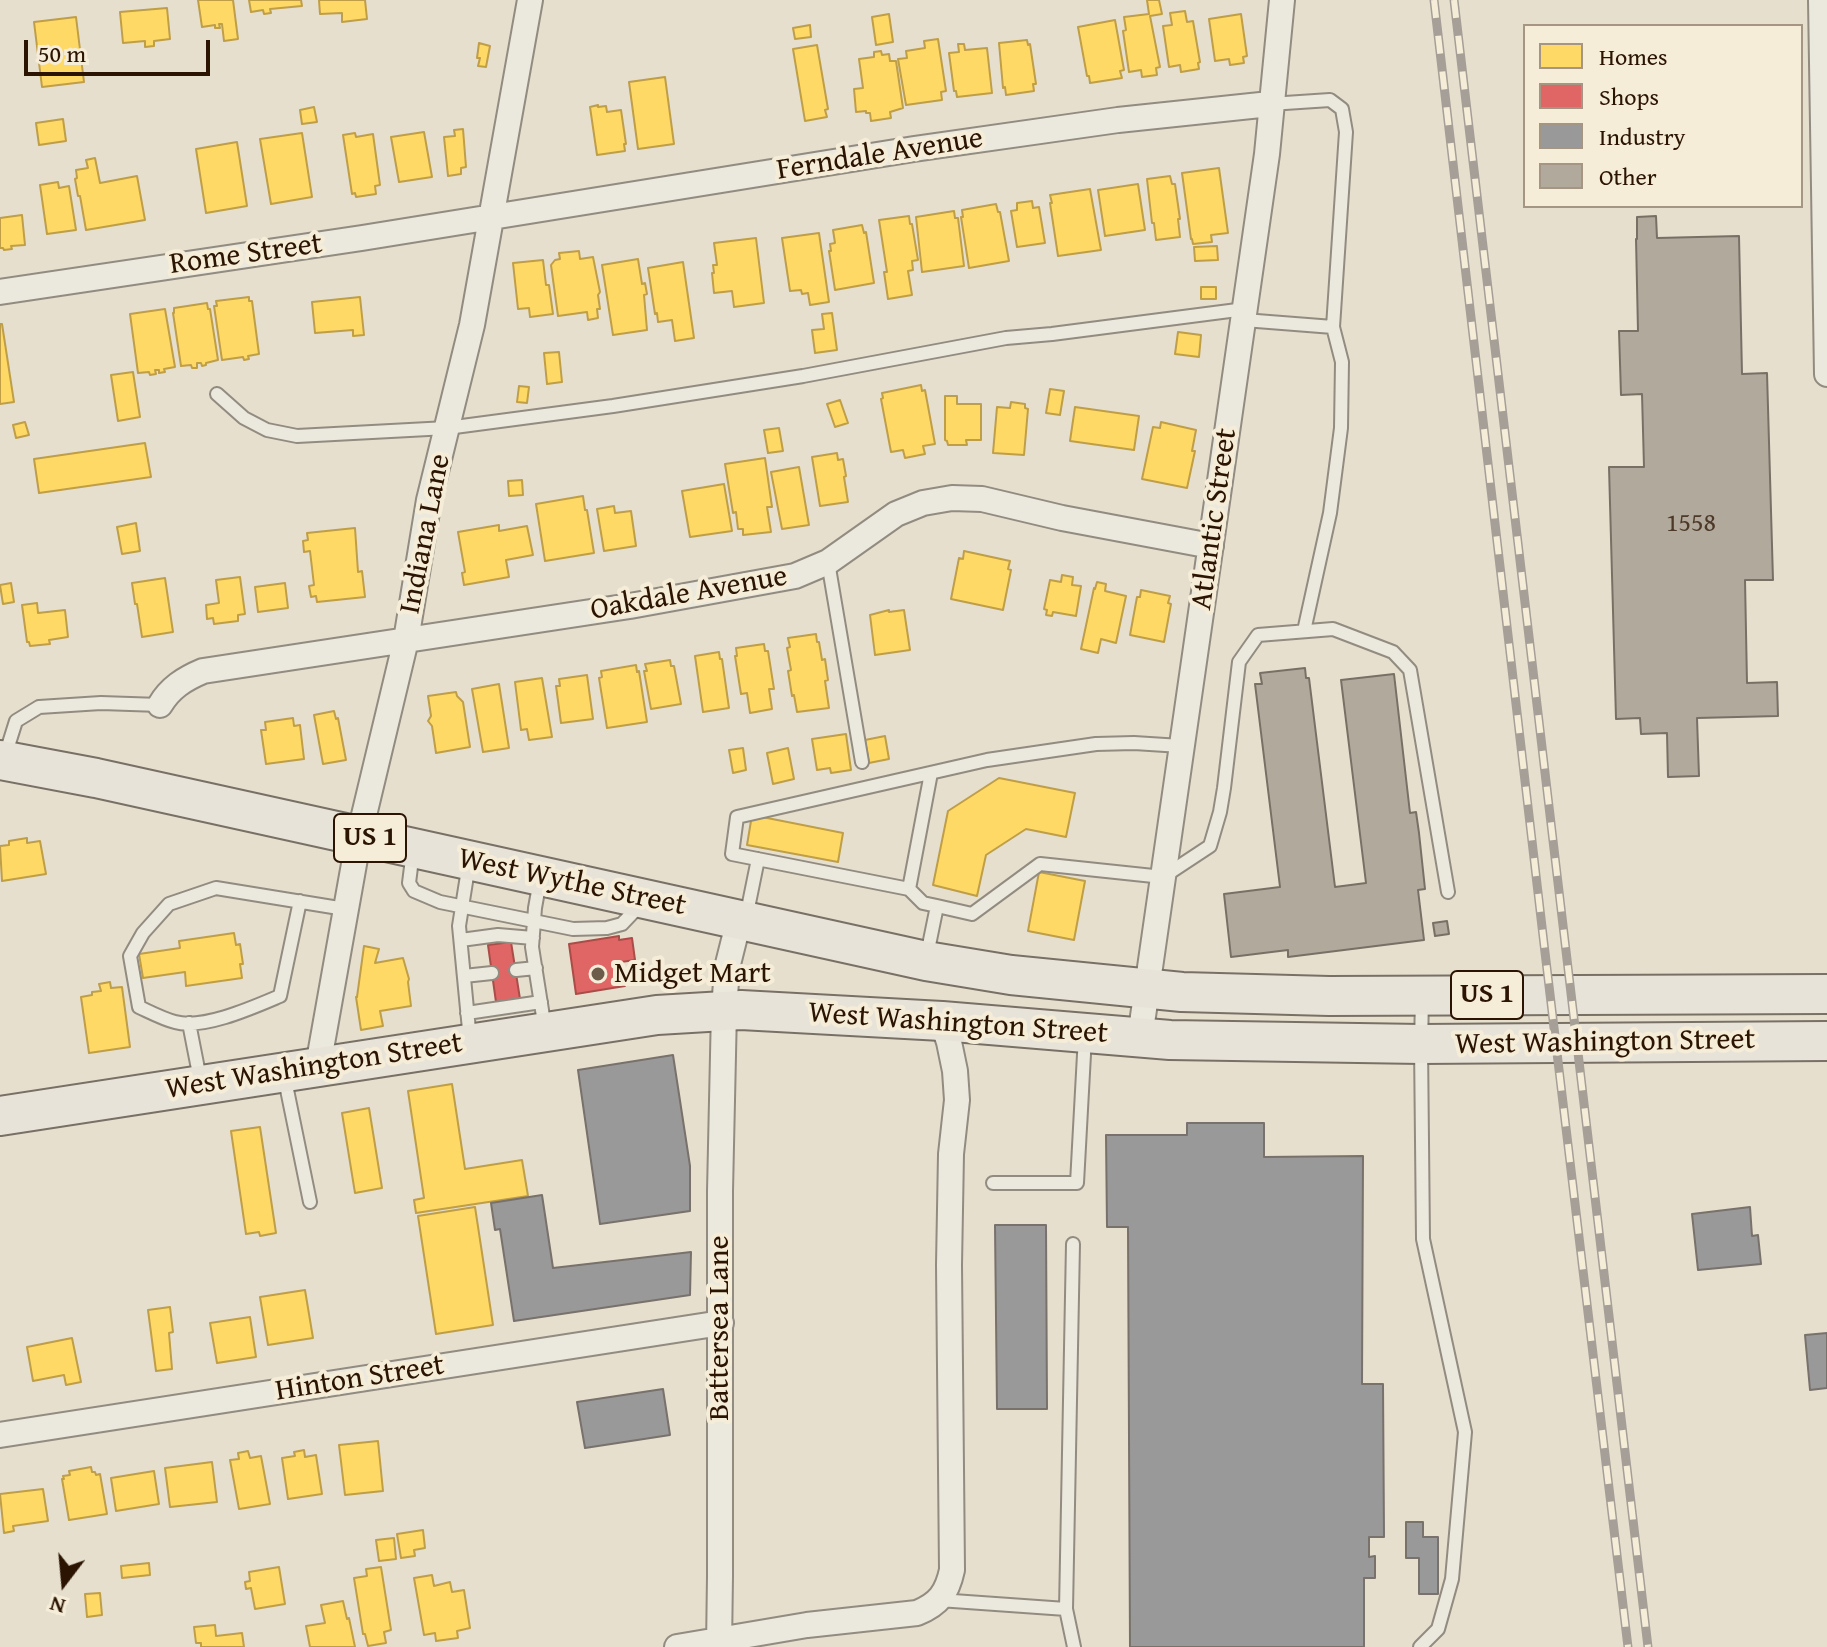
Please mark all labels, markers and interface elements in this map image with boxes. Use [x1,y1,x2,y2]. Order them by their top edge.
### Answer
scale bar [28,24,214,74]
legend [1523,24,1803,208]
text: 50 m [38,36,86,71]
text: Homes [1599,39,1668,74]
text: Shops [1599,79,1659,114]
text: Industry [1599,119,1686,154]
street label: Ferndale Avenue [774,121,986,189]
text: Other [1599,159,1657,194]
street label: Rome Street [167,226,325,284]
street label: Atlantic Street [1184,426,1246,612]
street label: Indiana Lane [393,451,459,617]
house number: 1558 [1666,508,1716,540]
street label: Oakdale Avenue [588,559,790,629]
road number: US 1 [334,814,406,862]
street label: West Wythe Street [455,841,689,925]
place label: Midget Mart [614,956,771,992]
marker: Midget Mart [589,965,607,983]
road number: US 1 [1451,971,1523,1019]
street label: West Washington Street [807,996,1109,1052]
street label: West Washington Street [1455,1022,1755,1064]
street label: West Washington Street [163,1026,465,1108]
street label: Battersea Lane [702,1235,738,1421]
street label: Hinton Street [273,1348,447,1410]
north arrow [24,1543,104,1623]
text: N [46,1589,69,1623]

